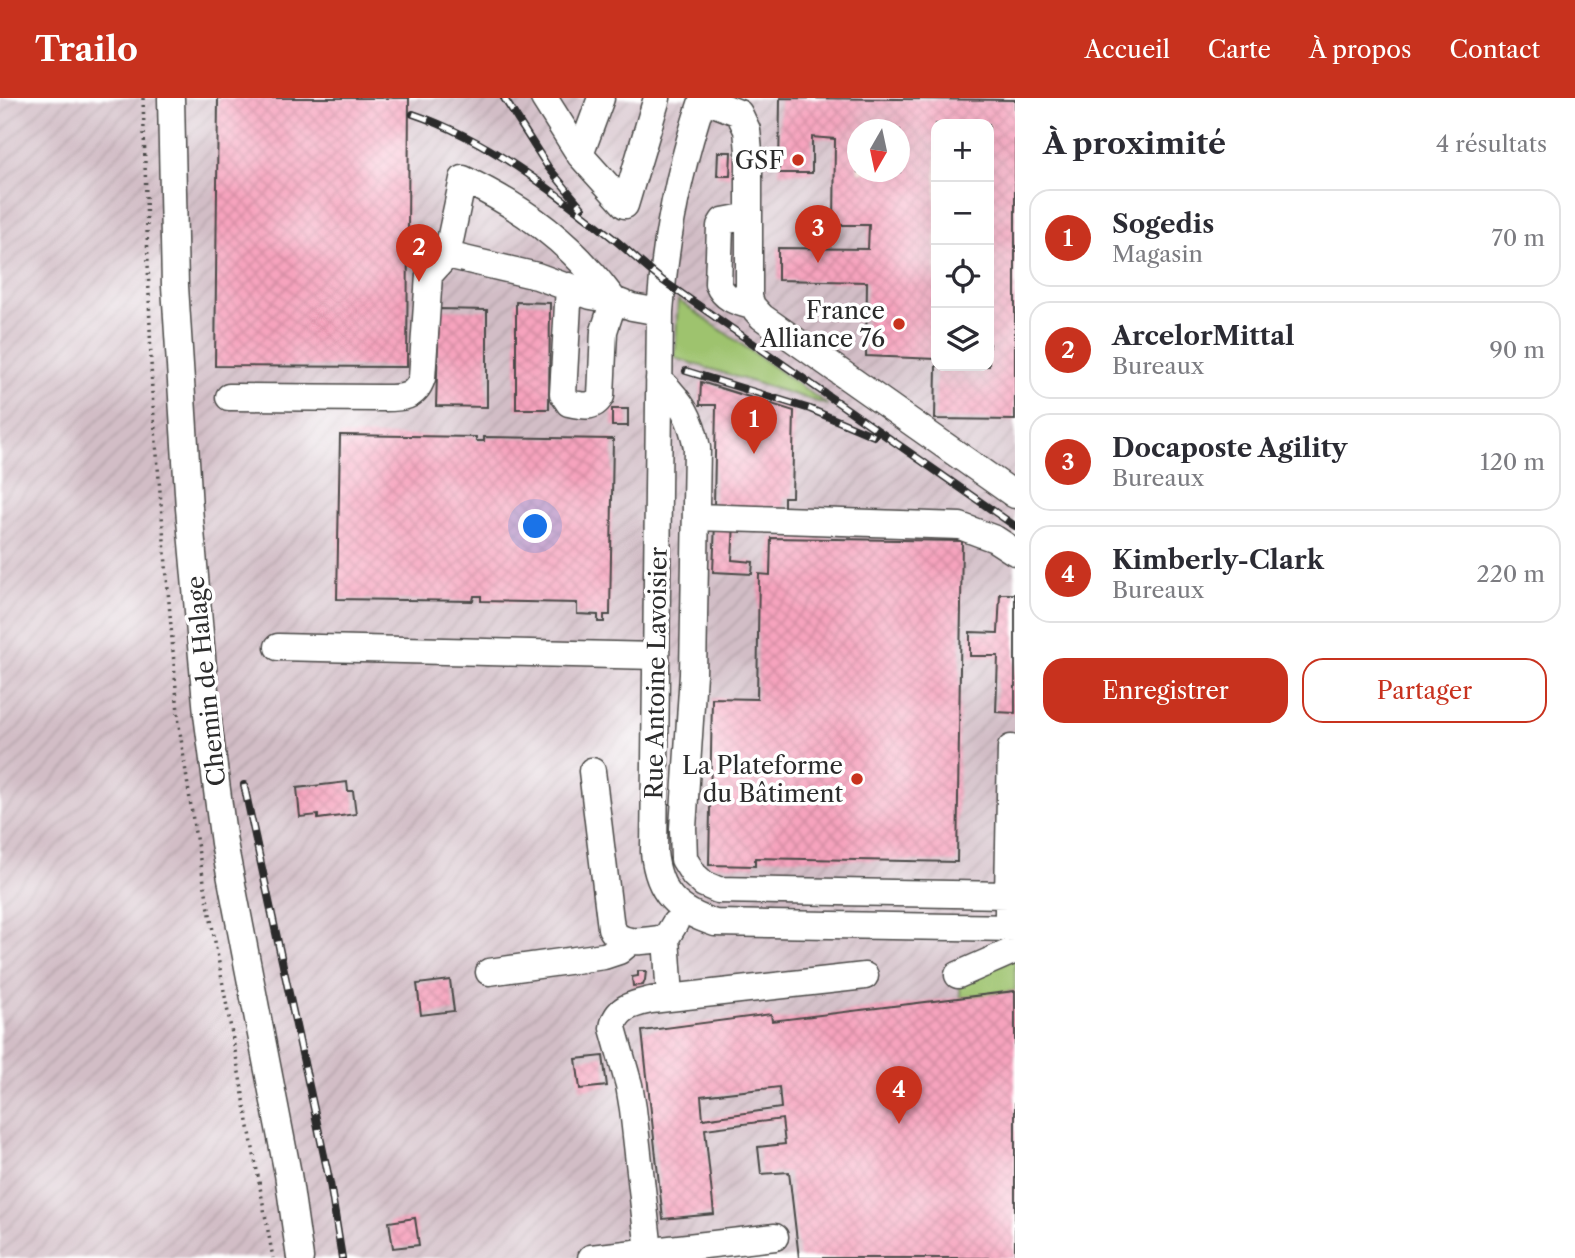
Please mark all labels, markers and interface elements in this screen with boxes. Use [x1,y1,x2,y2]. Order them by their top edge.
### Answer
text: Trailo [35,29,138,70]
text: Accueil [1085,35,1170,64]
text: Carte [1208,35,1271,64]
text: À propos [1309,35,1412,64]
text: Contact [1450,35,1540,64]
north arrow [847,119,910,182]
map controls [931,119,994,371]
button: + [931,119,994,182]
text: À proximité [1043,125,1226,162]
text: 4 résultats [1436,130,1547,158]
place label: GSF [735,146,784,175]
marker: GSF [790,152,806,168]
button: − [931,182,994,245]
pin: 3 [795,205,841,263]
text: Sogedis [1112,208,1214,240]
pin: 2 [396,224,442,282]
text: 1 [1063,224,1073,252]
text: 70 m [1492,224,1545,252]
text: Magasin [1112,240,1203,268]
button: locate [931,245,994,308]
place label: France Alliance 76 [759,296,885,353]
button: layers [931,308,994,371]
marker: France Alliance 76 [891,316,907,332]
text: ArcelorMittal [1112,320,1294,352]
text: 2 [1061,336,1075,364]
text: 90 m [1489,336,1545,364]
text: Bureaux [1112,352,1204,380]
pin: 1 [731,396,777,454]
text: Docaposte Agility [1112,432,1347,464]
text: 3 [1062,448,1075,476]
text: 120 m [1480,448,1545,476]
text: Bureaux [1112,464,1204,492]
your location [518,509,552,543]
text: Kimberly-Clark [1112,544,1324,576]
street label: Rue Antoine Lavoisier [639,546,673,800]
text: 4 [1061,560,1075,588]
text: 220 m [1476,560,1545,588]
street label: Chemin de Halage [181,574,231,788]
text: Bureaux [1112,576,1204,604]
button: Enregistrer [1043,658,1288,723]
button: Partager [1302,658,1547,723]
place label: La Plateforme du Bâtiment [682,751,844,808]
marker: La Plateforme du Bâtiment [849,771,865,787]
pin: 4 [876,1066,922,1124]

